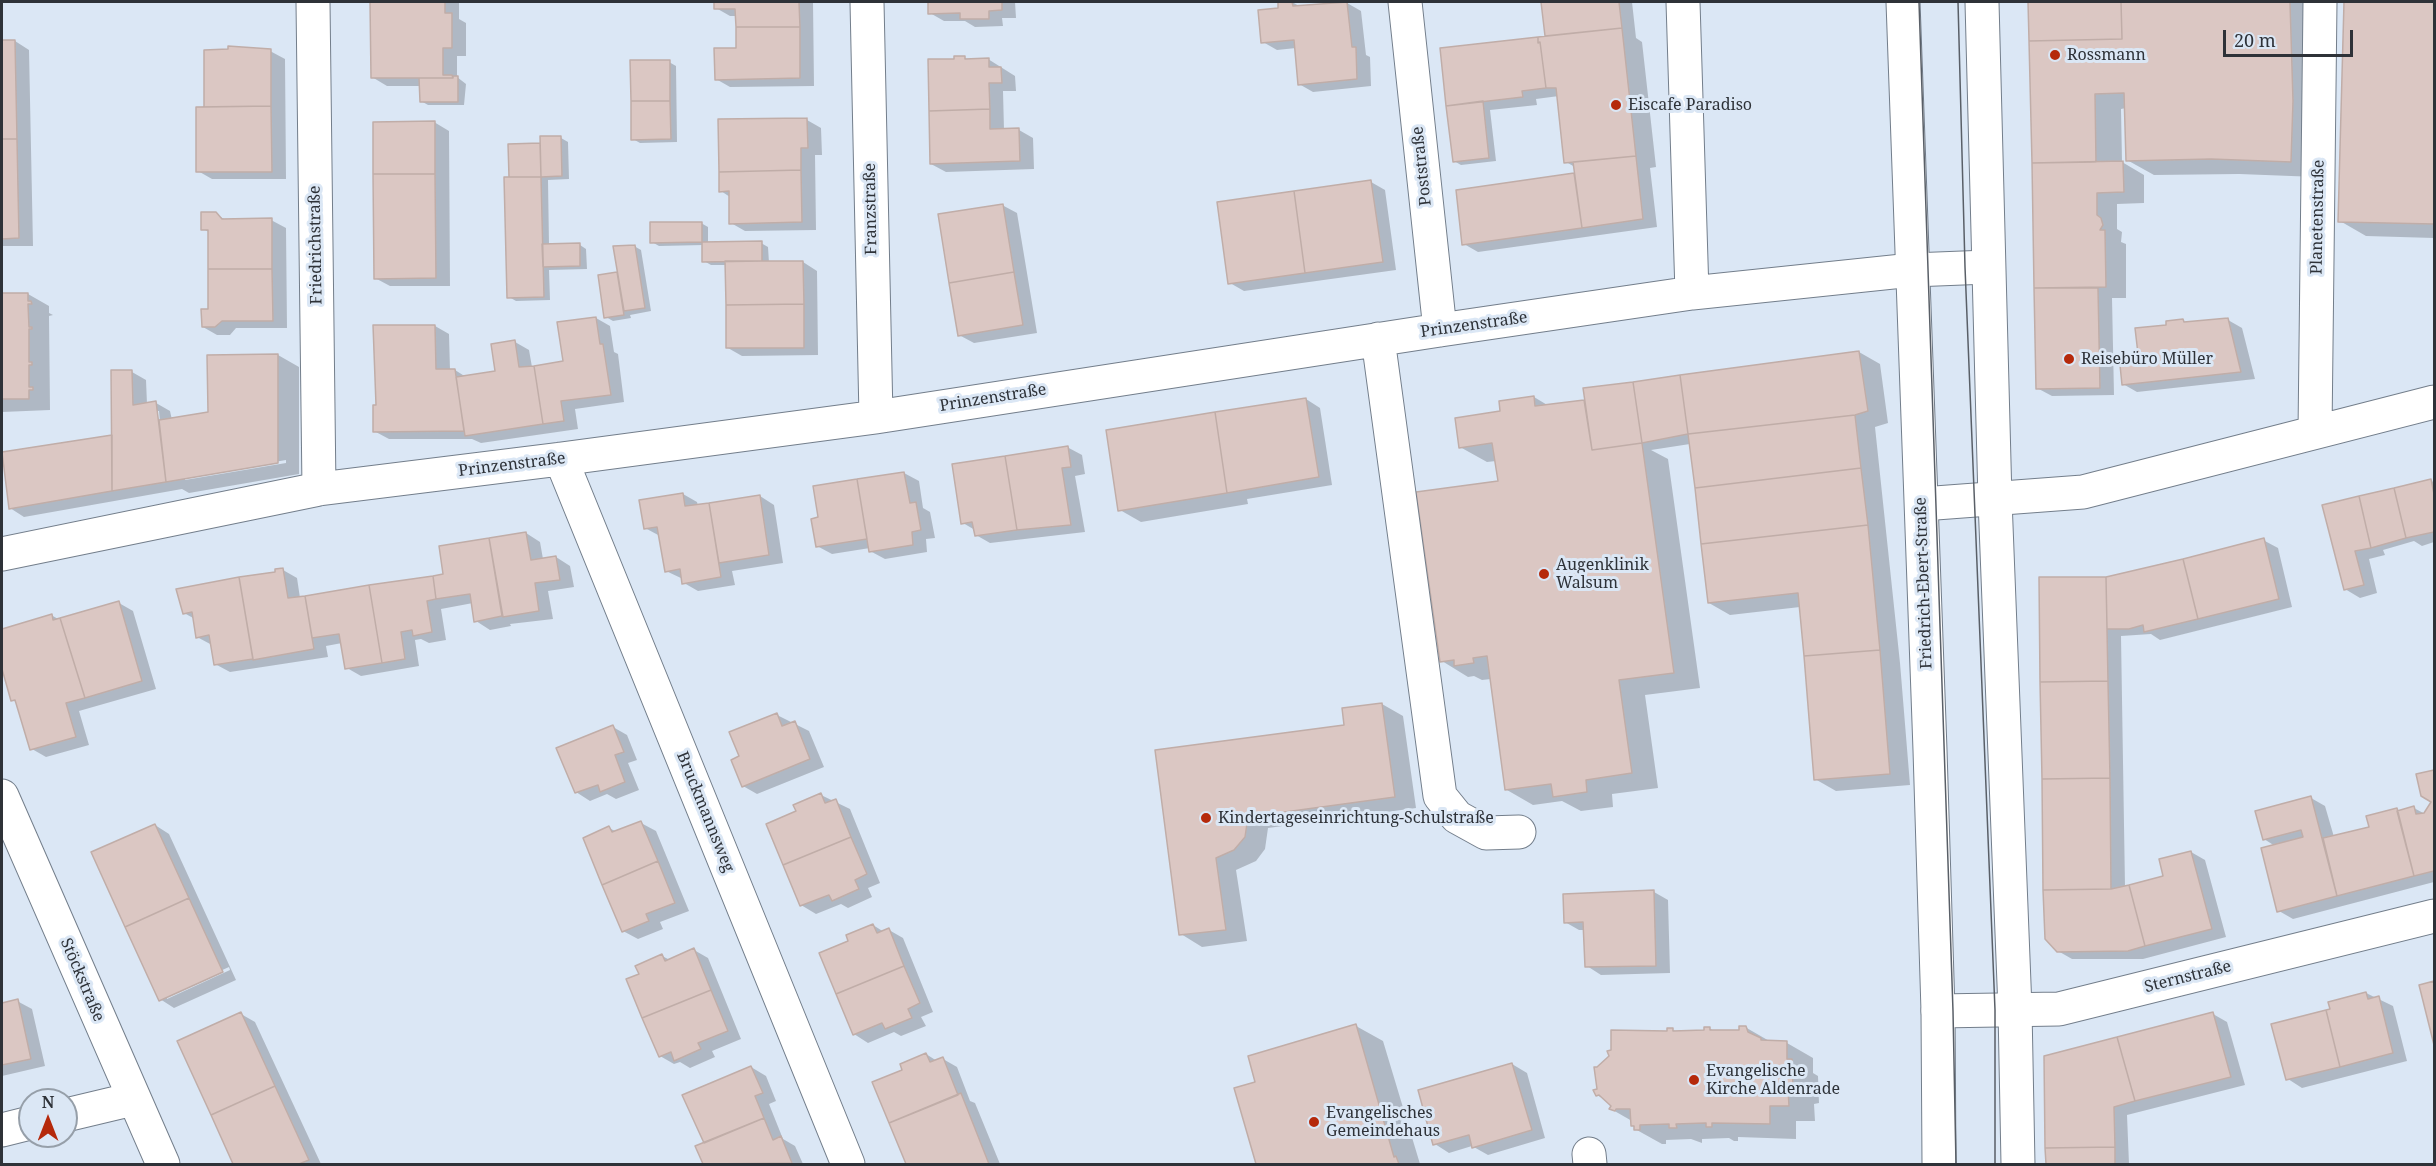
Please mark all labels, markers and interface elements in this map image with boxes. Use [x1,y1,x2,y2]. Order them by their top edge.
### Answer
scale bar [2226,18,2356,56]
text: 20 m [2234,28,2276,52]
place label: Rossmann [2067,45,2146,65]
marker: Rossmann [2048,48,2062,62]
place label: Eiscafe Paradiso [1628,95,1752,115]
marker: Eiscafe Paradiso [1609,98,1623,112]
street label: Poststraße [1408,125,1436,207]
street label: Planetenstraße [2307,159,2329,275]
street label: Franzstraße [861,163,881,255]
street label: Friedrichstraße [305,185,327,305]
street label: Prinzenstraße [1419,308,1529,342]
place label: Reisebüro Müller [2081,349,2213,369]
marker: Reisebüro Müller [2062,352,2076,366]
street label: Prinzenstraße [938,380,1048,416]
street label: Prinzenstraße [457,449,567,481]
street label: Friedrich-Ebert-Straße [1911,497,1937,669]
place label: Augenklinik Walsum [1556,555,1649,593]
marker: Augenklinik Walsum [1537,567,1551,581]
street label: Bruckmannsweg [672,749,738,875]
place label: Kindertageseinrichtung-Schulstraße [1218,808,1494,828]
marker: Kindertageseinrichtung-Schulstraße [1199,811,1213,825]
street label: Stöckstraße [56,935,108,1025]
street label: Sternstraße [2143,957,2233,997]
place label: Evangelische Kirche Aldenrade [1706,1061,1840,1099]
marker: Evangelische Kirche Aldenrade [1687,1073,1701,1087]
north arrow [18,1088,78,1148]
text: N [42,1091,54,1113]
place label: Evangelisches Gemeindehaus [1326,1103,1440,1141]
marker: Evangelisches Gemeindehaus [1307,1115,1321,1129]

